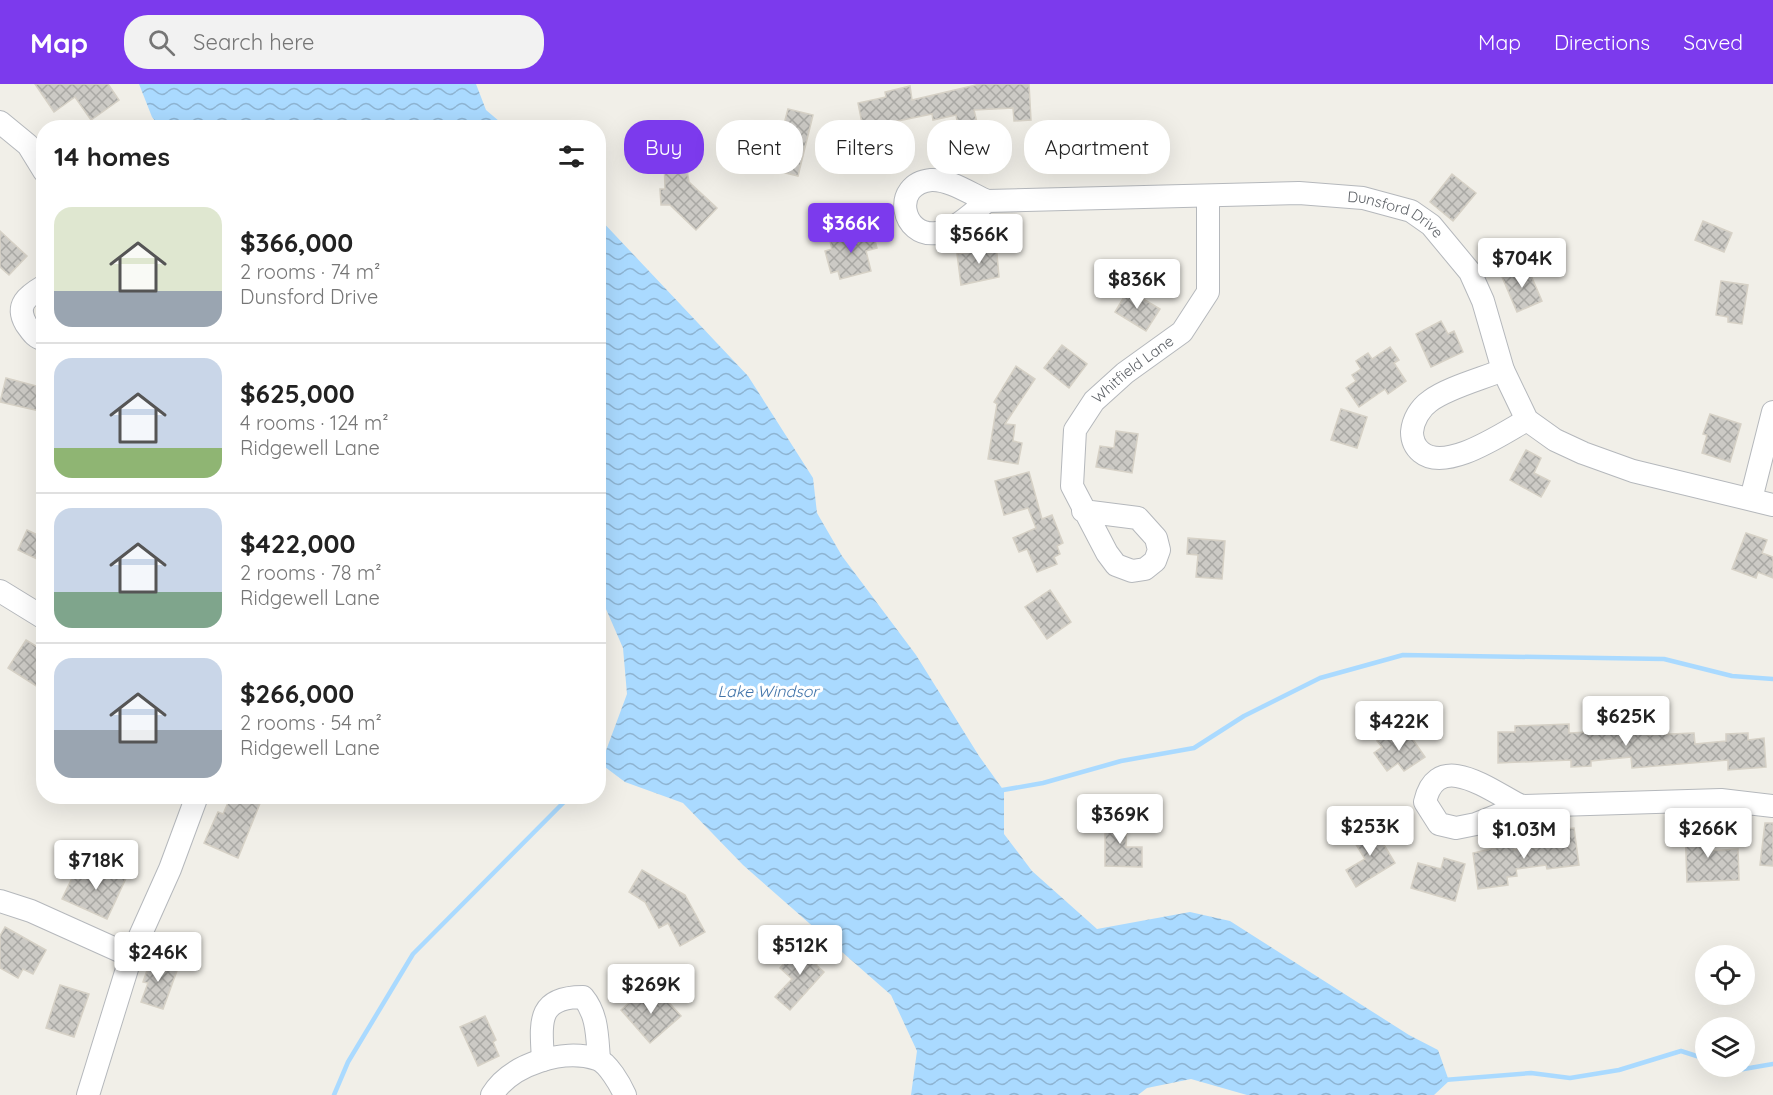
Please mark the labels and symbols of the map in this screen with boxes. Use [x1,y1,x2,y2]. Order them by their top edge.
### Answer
street label: Dunsford Drive [1347,187,1448,242]
pin: $366K [809,203,893,254]
pin: $566K [937,214,1021,265]
pin: $704K [1480,238,1564,289]
pin: $836K [1095,259,1179,310]
street label: Whitfield Lane [1088,331,1177,407]
water label: Lake Windsor [718,681,820,701]
pin: $625K [1584,696,1668,747]
pin: $422K [1357,701,1441,752]
pin: $369K [1078,794,1162,845]
pin: $253K [1328,806,1412,857]
pin: $266K [1666,808,1750,859]
pin: $1.03M [1475,809,1573,860]
pin: $718K [54,840,138,891]
pin: $512K [758,925,842,976]
pin: $246K [116,932,200,983]
pin: $269K [609,964,693,1015]

